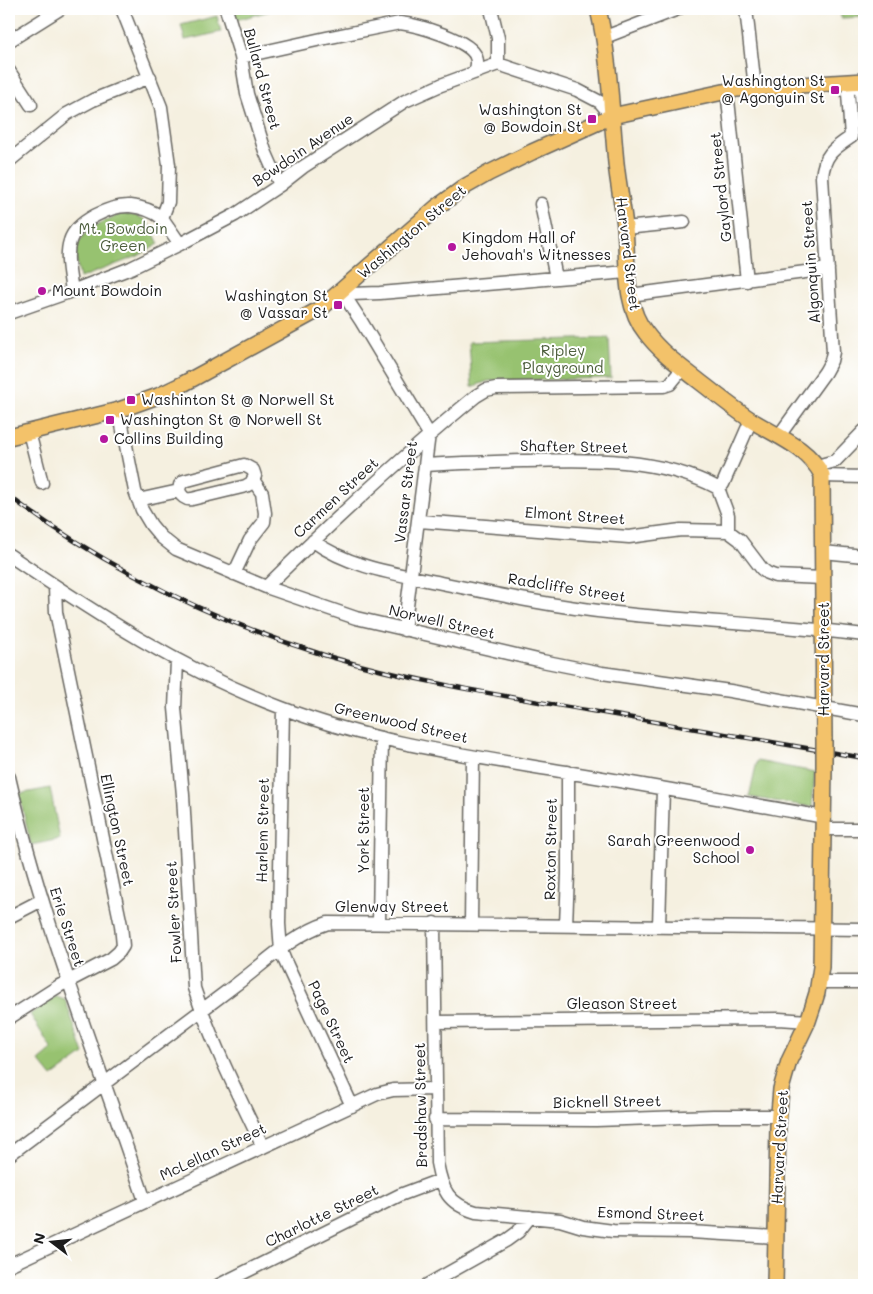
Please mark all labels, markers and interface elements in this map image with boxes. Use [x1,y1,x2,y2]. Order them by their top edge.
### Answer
street label: Bullard Street [240,26,286,132]
place label: Washington St @ Agonguin St [721,70,825,107]
marker: Washington St @ Agonguin St [829,84,841,96]
place label: Washington St @ Bowdoin St [478,99,582,136]
street label: Bowdoin Avenue [248,108,357,190]
marker: Washington St @ Bowdoin St [586,113,598,125]
street label: Gaylord Street [704,131,736,243]
street label: Washington Street [353,180,470,283]
street label: Harvard Street [612,196,646,312]
street label: Algonquin Street [796,200,824,324]
park label: Mt. Bowdoin Green [79,218,167,255]
place label: Kingdom Hall of Jehovah's Witnesses [462,227,611,264]
marker: Kingdom Hall of Jehovah's Witnesses [446,241,458,253]
place label: Mount Bowdoin [52,280,162,300]
marker: Mount Bowdoin [36,285,48,297]
place label: Washington St @ Vassar St [224,285,328,322]
marker: Washington St @ Vassar St [332,299,344,311]
park label: Ripley Playground [522,340,604,377]
place label: Washinton St @ Norwell St [141,389,335,409]
marker: Washinton St @ Norwell St [125,394,137,406]
place label: Washington St @ Norwell St [120,409,322,429]
marker: Washington St @ Norwell St [104,414,116,426]
place label: Collins Building [114,428,223,448]
marker: Collins Building [98,433,110,445]
street label: Shafter Street [520,435,628,457]
street label: Vassar Street [389,440,421,544]
street label: Carmen Street [288,453,382,542]
street label: Elmont Street [524,502,626,528]
street label: Radcliffe Street [507,568,628,606]
street label: Norwell Street [387,599,497,643]
street label: Harvard Street [813,602,833,716]
street label: Greenwood Street [332,697,470,747]
street label: Ellington Street [96,772,140,888]
street label: Harlem Street [251,777,273,883]
street label: York Street [353,787,373,873]
street label: Roxton Street [539,798,561,900]
place label: Sarah Greenwood School [608,830,740,867]
marker: Sarah Greenwood School [744,844,756,856]
street label: Fowler Street [160,861,186,964]
street label: Erie Street [46,884,90,969]
street label: Glenway Street [335,896,449,916]
street label: Page Street [304,977,360,1066]
street label: Gleason Street [567,993,677,1013]
street label: Bradshaw Street [409,1042,431,1168]
street label: Harvard Street [766,1089,792,1205]
street label: Bicknell Street [553,1090,661,1112]
street label: McLellan Street [156,1118,269,1185]
street label: Charlotte Street [262,1179,382,1251]
street label: Esmond Street [597,1201,705,1225]
north arrow [28,1216,78,1266]
text: N [28,1231,50,1246]

